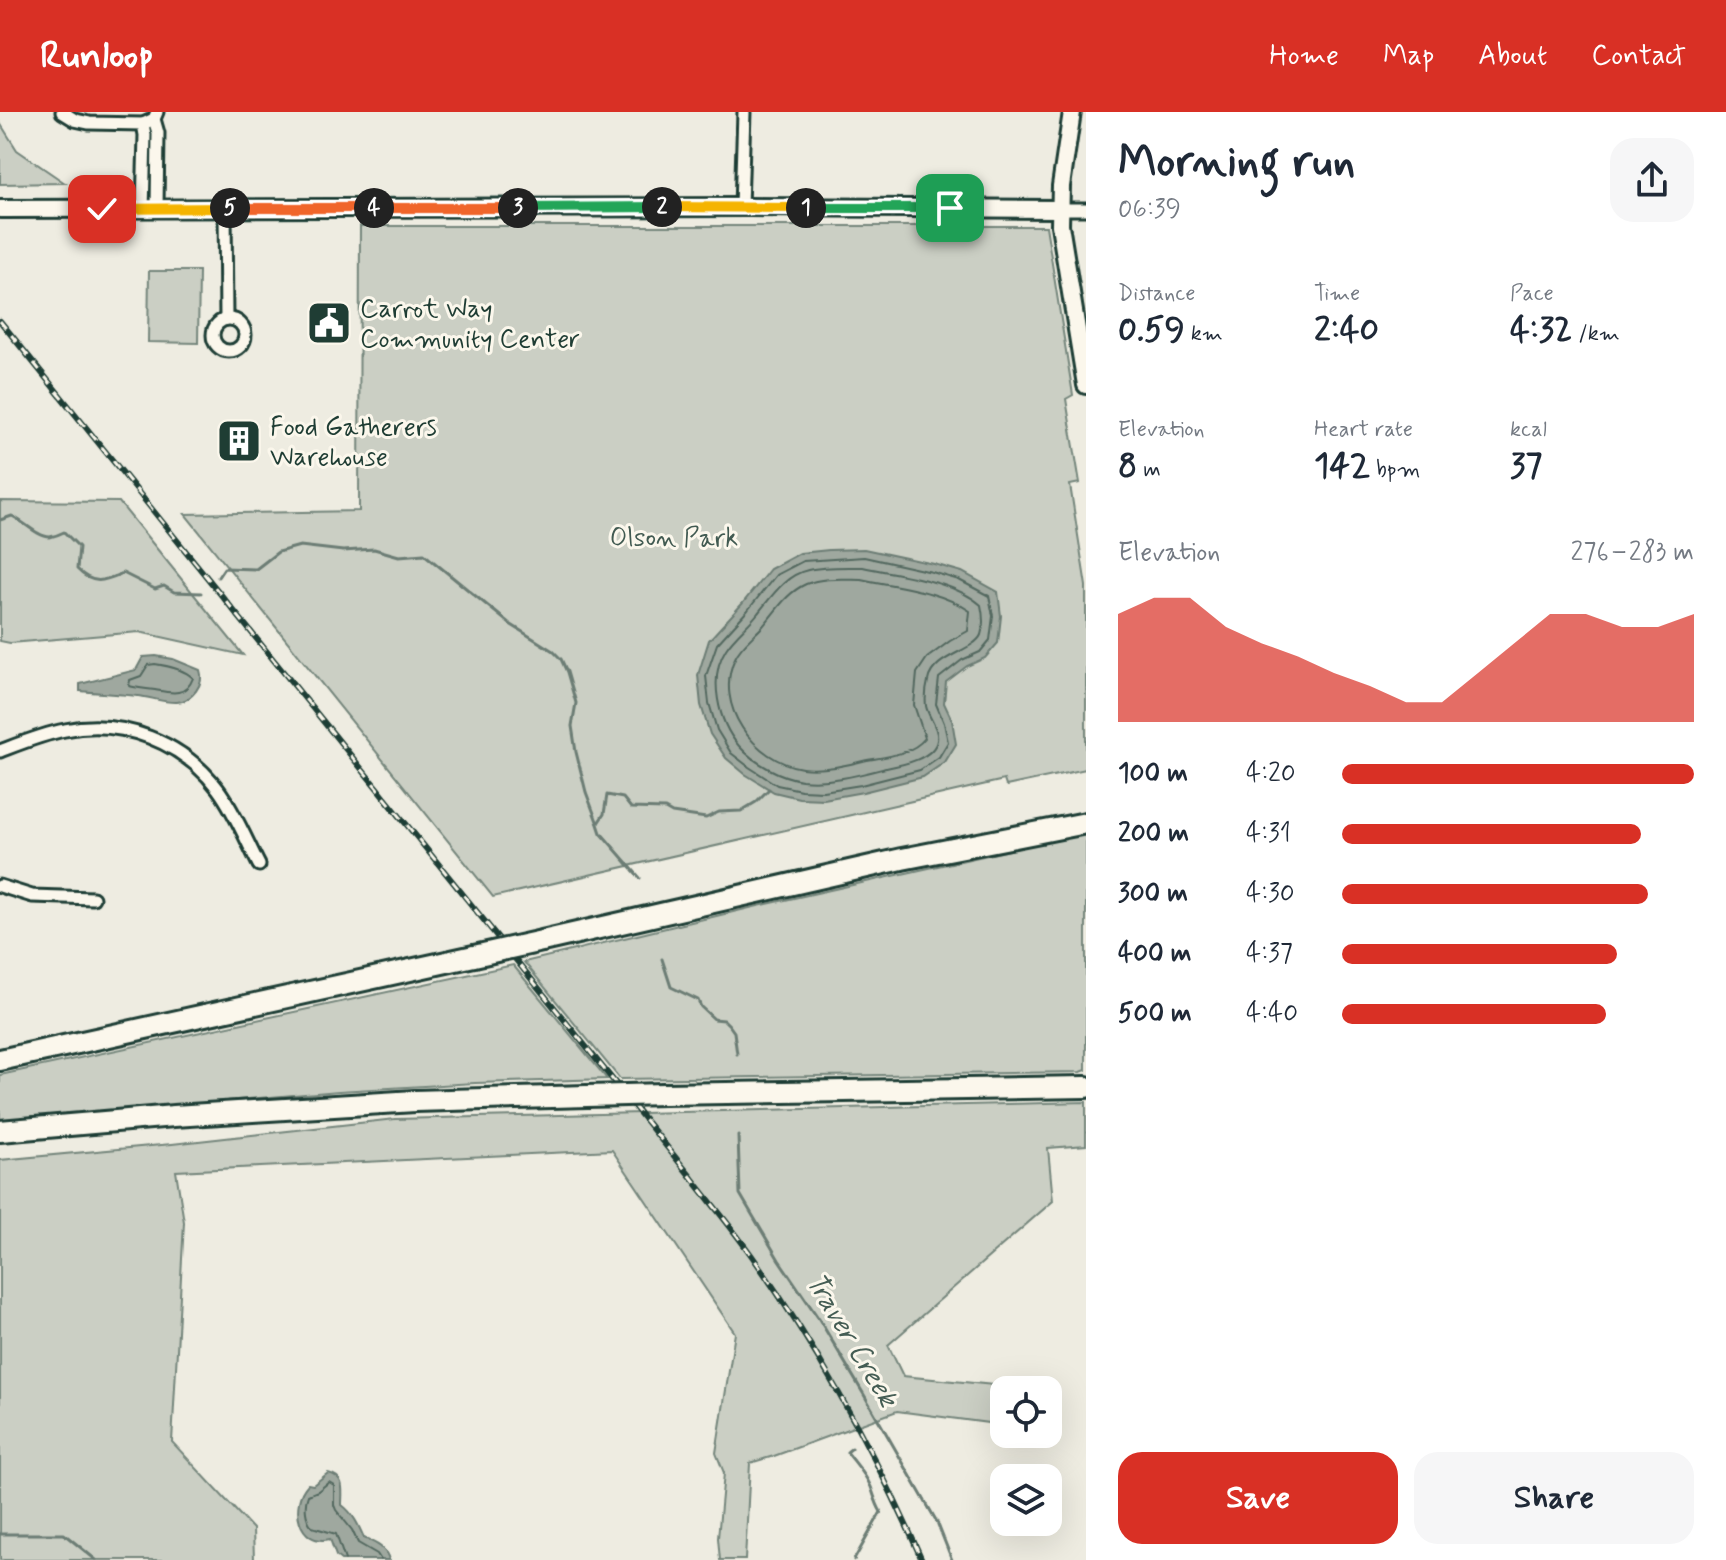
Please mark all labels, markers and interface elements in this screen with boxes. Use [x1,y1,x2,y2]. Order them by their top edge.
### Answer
text: Runloop [40,32,154,81]
text: Home [1269,38,1339,75]
text: Map [1383,38,1434,75]
text: About [1478,38,1547,75]
text: Contact [1591,38,1686,75]
text: Morning run [1118,134,1355,192]
button: share [1610,138,1694,222]
pin [916,174,984,242]
pin [68,175,136,243]
icon: arrive [928,186,972,230]
icon: check [80,187,124,231]
pin: 2 [642,187,682,227]
pin: 5 [210,188,250,228]
pin: 4 [354,188,394,228]
pin: 3 [498,188,538,228]
pin: 1 [786,188,826,228]
text: 2 [657,193,667,221]
text: 06:39 [1118,193,1181,227]
text: 5 [223,194,237,222]
text: 4 [368,194,380,222]
text: 3 [513,194,523,222]
text: 1 [801,194,811,222]
text: Distance [1118,280,1195,308]
text: Time [1314,280,1360,308]
text: Pace [1510,280,1554,308]
place label: Carrot Way Community Center [360,293,580,357]
public building icon: Carrot Way Community Center [305,299,353,347]
text: 0.59 [1118,308,1185,353]
text: 2:40 [1314,308,1379,353]
text: 4:32 [1510,308,1572,353]
text: km [1185,320,1223,348]
text: /km [1572,320,1620,348]
place label: Food Gatherers Warehouse [270,411,437,475]
text: Elevation [1118,416,1205,444]
text: Heart rate [1314,416,1413,444]
text: kcal [1510,416,1547,444]
building icon: Food Gatherers Warehouse [215,417,263,465]
text: 8 [1118,444,1137,489]
text: 142 [1314,444,1370,489]
text: 37 [1510,444,1542,489]
text: m [1137,456,1161,484]
text: bpm [1370,456,1420,484]
park label: Olson Park [610,522,738,556]
text: Elevation [1118,536,1220,570]
text: 276–283 m [1571,536,1694,570]
text: 100 m [1118,757,1188,791]
text: 4:20 [1246,757,1296,791]
text: 200 m [1118,817,1189,851]
text: 4:31 [1246,817,1291,851]
text: 300 m [1118,877,1188,911]
text: 4:30 [1246,877,1295,911]
text: 400 m [1118,937,1191,971]
text: 4:37 [1246,937,1293,971]
text: 500 m [1118,997,1192,1031]
text: 4:40 [1246,997,1298,1031]
water label: Traver Creek [796,1266,906,1416]
map controls [990,1376,1062,1536]
button: locate [990,1376,1062,1448]
button: Save [1118,1452,1398,1544]
button: Share [1414,1452,1694,1544]
button: layers [990,1464,1062,1536]

